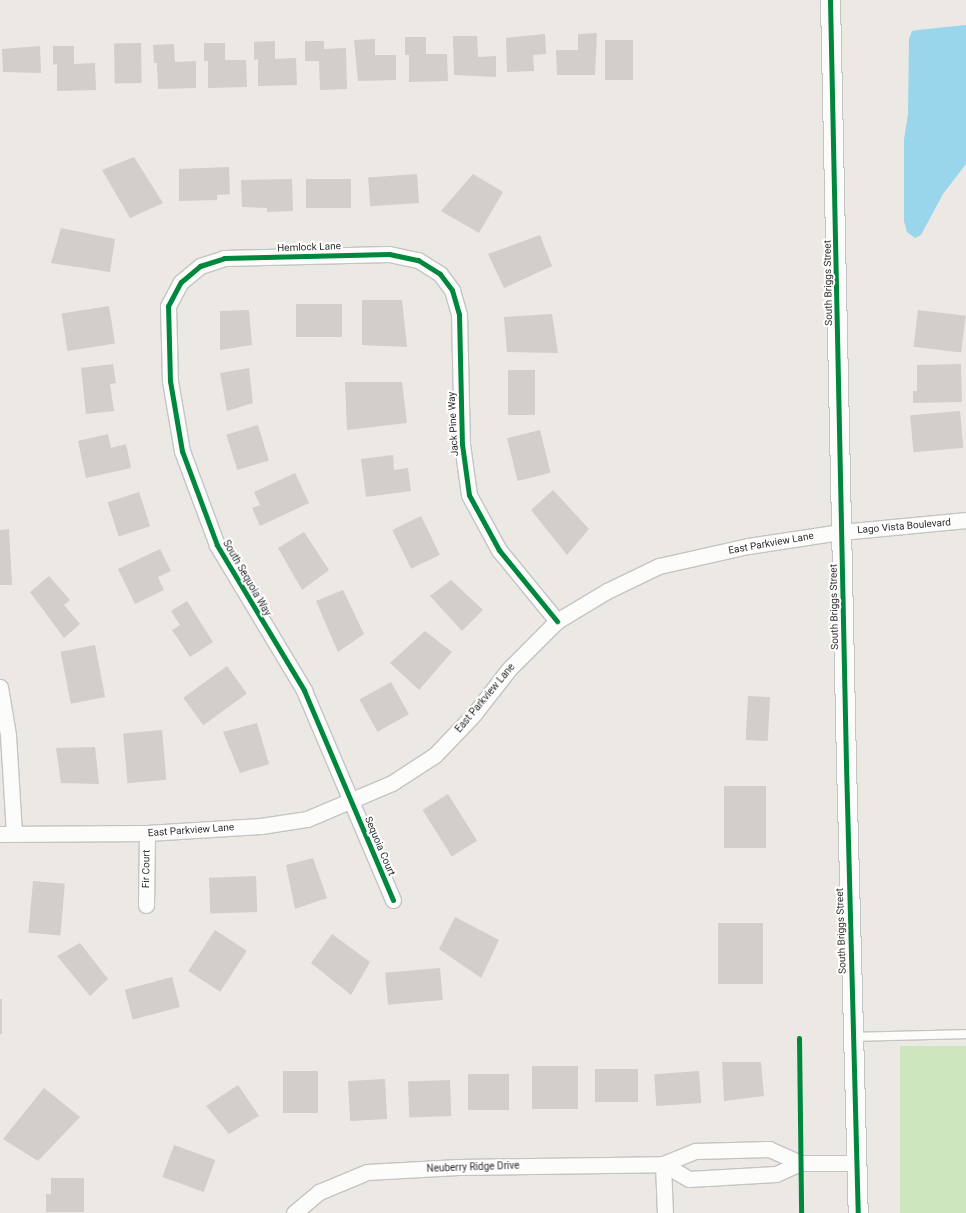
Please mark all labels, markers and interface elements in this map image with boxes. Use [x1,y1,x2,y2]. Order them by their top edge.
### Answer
street label: Hemlock Lane [277,240,341,254]
street label: South Briggs Street [821,240,835,326]
street label: Jack Pine Way [445,391,461,457]
street label: Lago Vista Boulevard [857,516,951,536]
street label: East Parkview Lane [727,530,815,556]
street label: South Sequoia Way [220,538,274,618]
street label: South Briggs Street [827,564,841,650]
street label: East Parkview Lane [453,661,517,735]
street label: Sequoia Court [362,815,398,877]
street label: East Parkview Lane [147,821,235,839]
street label: Fir Court [140,850,152,888]
street label: South Briggs Street [834,888,848,974]
street label: Neuberry Ridge Drive [426,1159,520,1175]

